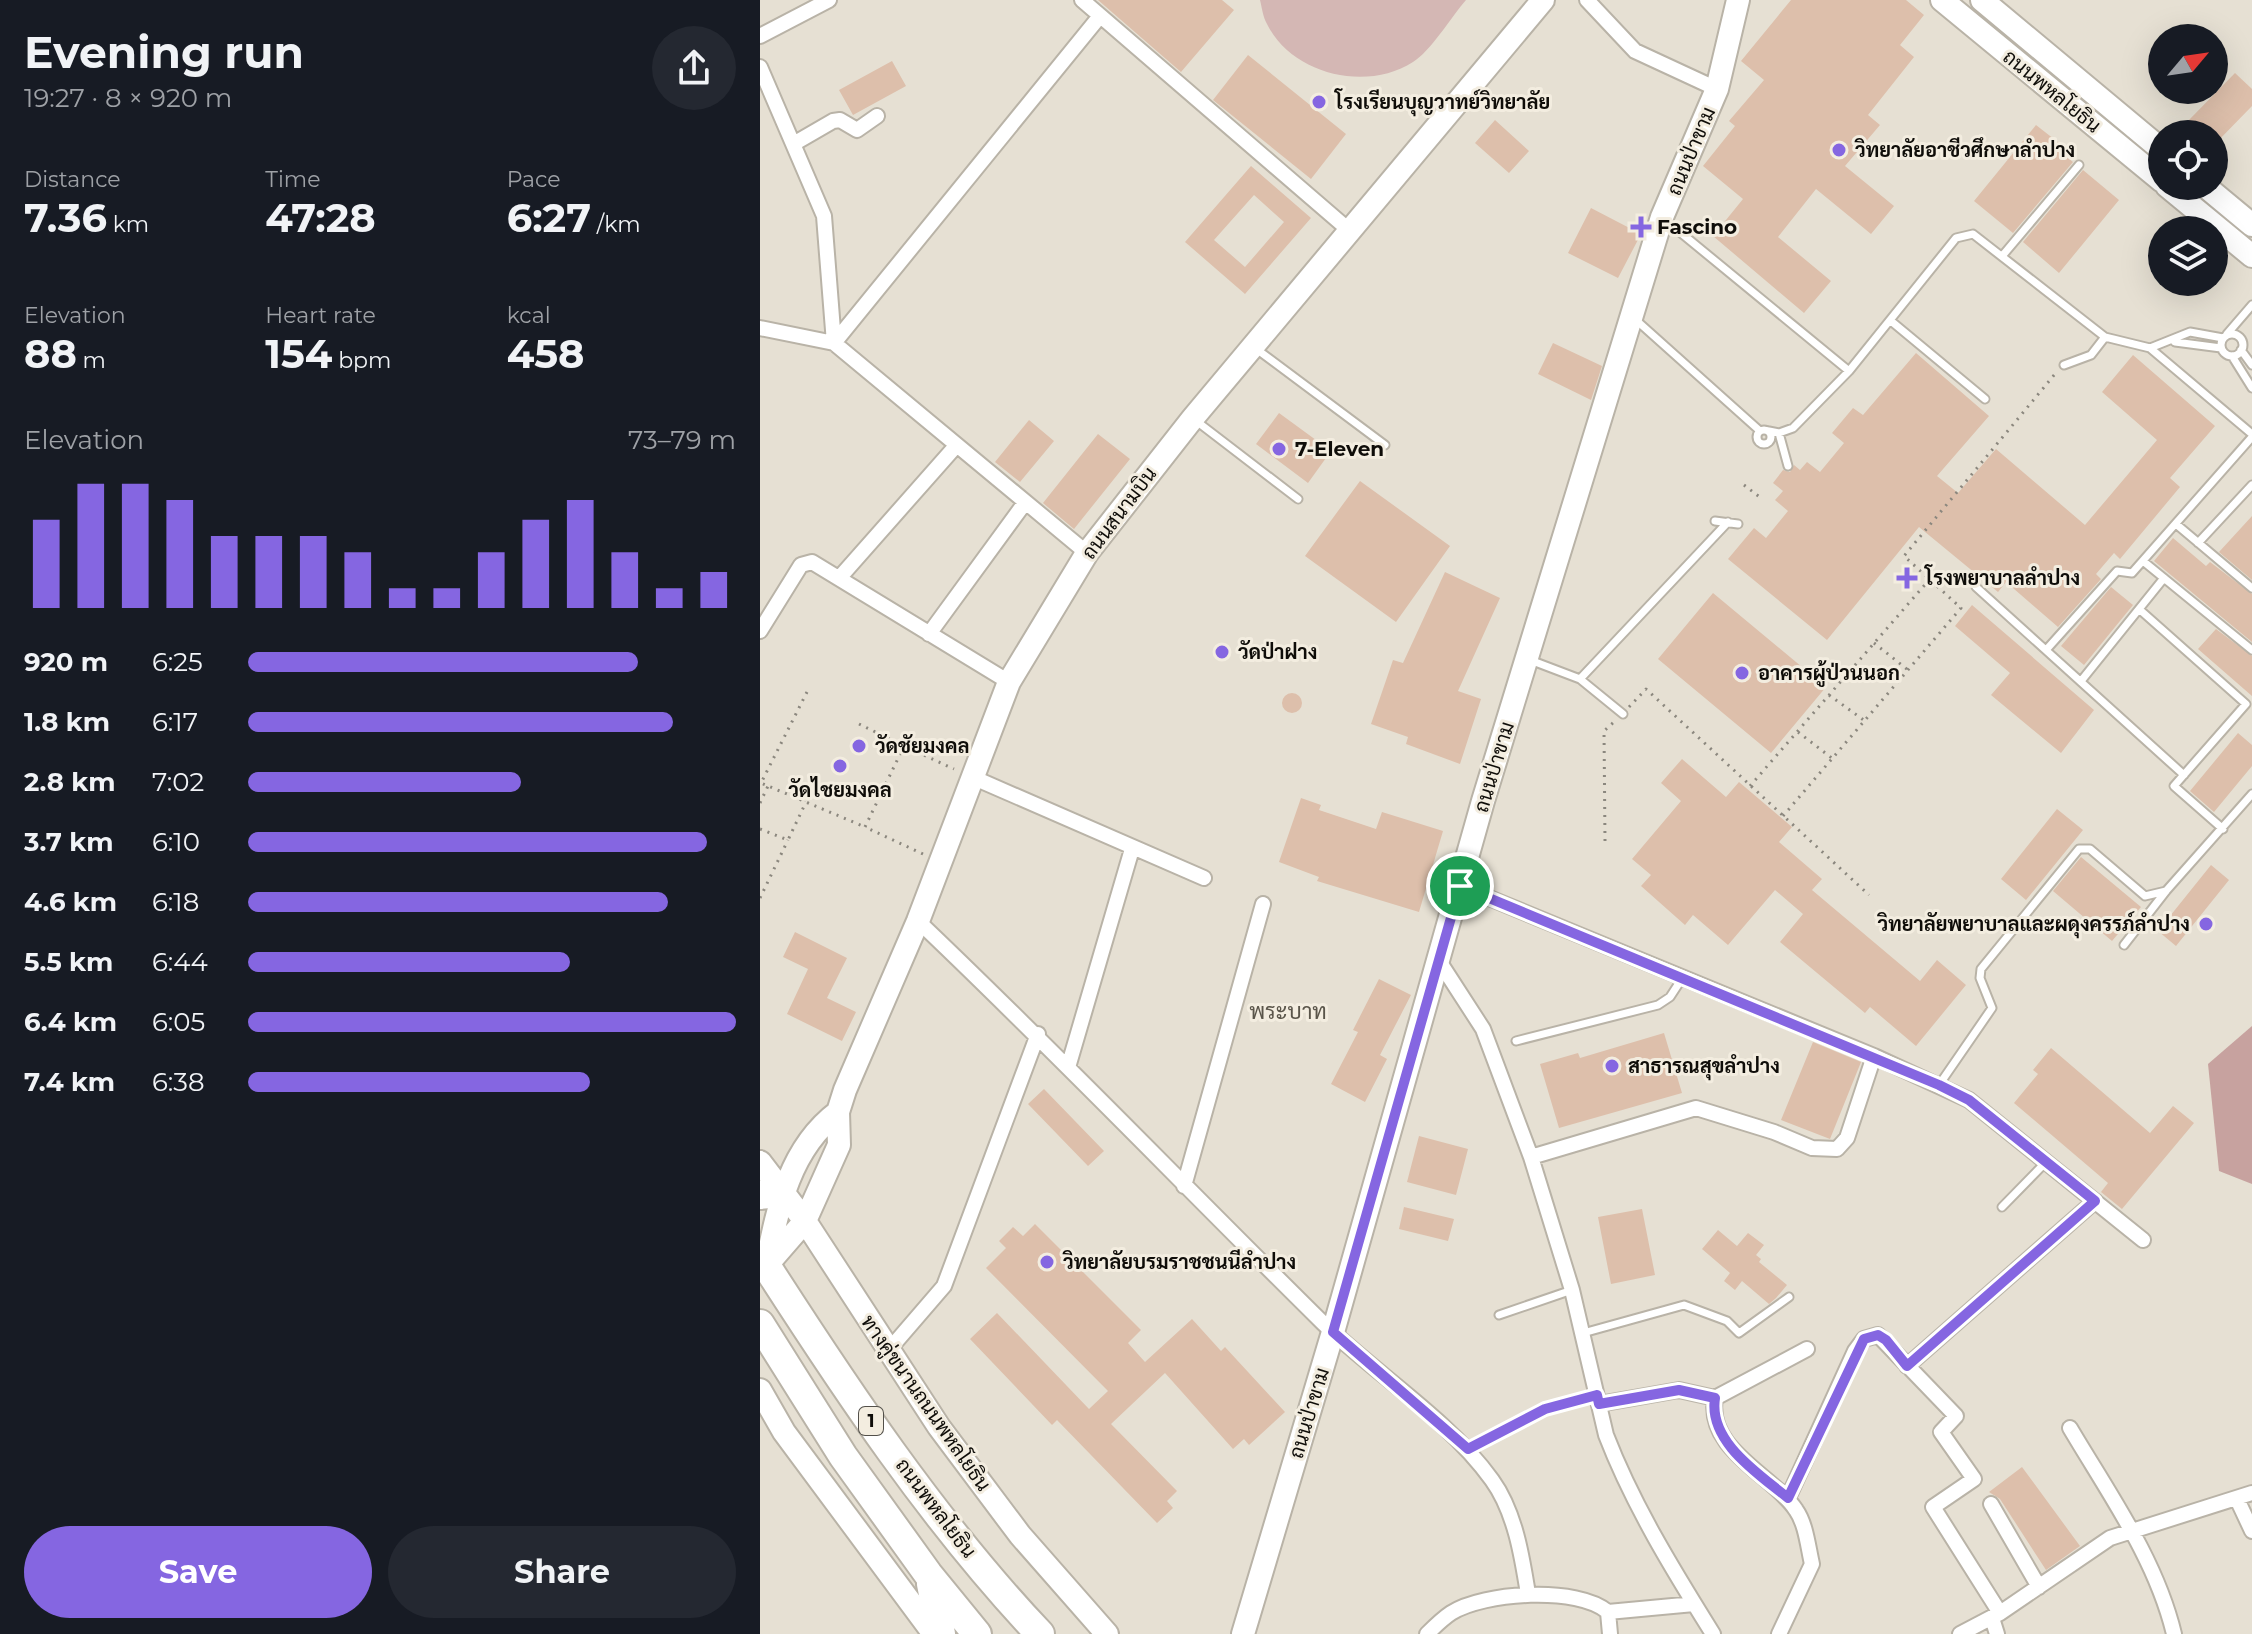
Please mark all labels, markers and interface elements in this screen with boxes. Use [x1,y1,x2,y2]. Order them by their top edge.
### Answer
north arrow [2148,24,2228,104]
map controls [2148,24,2228,296]
text: Evening run [24,25,304,79]
button: share [652,26,736,110]
street label: ถนนพหลโยธิน [1998,44,2106,138]
text: 19:27 · 8 × 920 m [24,82,232,114]
place label: โรงเรียนบุญวาทย์วิทยาลัย [1334,88,1550,117]
marker: โรงเรียนบุญวาทย์วิทยาลัย [1310,93,1328,111]
street label: ถนนป่าขาม [1662,103,1720,199]
button: locate [2148,120,2228,200]
place label: วิทยาลัยอาชีวศึกษาลำปาง [1855,137,2075,162]
marker: วิทยาลัยอาชีวศึกษาลำปาง [1830,141,1848,159]
text: Distance [24,166,121,193]
text: Time [265,166,321,193]
text: Pace [507,166,561,193]
text: 7.36 [24,193,107,242]
text: 47:28 [265,193,376,242]
text: 6:27 [507,193,591,242]
text: km [107,211,149,238]
text: /km [591,211,641,238]
place label: Fascino [1657,215,1737,239]
button: layers [2148,216,2228,296]
marker: Fascino [1632,218,1650,236]
text: Elevation [24,302,126,329]
text: Heart rate [265,302,376,329]
text: kcal [507,302,551,329]
text: 88 [24,329,77,378]
text: 154 [265,329,332,378]
text: 458 [507,329,584,378]
text: m [77,347,106,374]
text: bpm [332,347,391,374]
text: Elevation [24,424,144,456]
text: 73–79 m [628,424,736,456]
place label: 7-Eleven [1295,437,1384,461]
marker: 7-Eleven [1270,440,1288,458]
street label: ถนนสนามบิน [1077,462,1161,564]
place label: โรงพยาบาลลำปาง [1924,564,2080,590]
marker: โรงพยาบาลลำปาง [1896,567,1918,589]
place label: วัดป่าฝาง [1238,639,1317,664]
marker: วัดป่าฝาง [1213,643,1231,661]
text: 920 m [24,646,108,678]
text: 6:25 [152,646,203,678]
place label: อาคารผู้ป่วนนอก [1758,660,1900,687]
marker: อาคารผู้ป่วนนอก [1733,664,1751,682]
text: 1.8 km [24,706,110,738]
text: 6:17 [152,706,198,738]
street label: ถนนป่าขาม [1469,719,1519,815]
place label: วัดชัยมงคล [875,733,969,758]
marker: วัดชัยมงคล [850,737,868,755]
marker: วัดไชยมงคล [831,757,849,775]
text: 2.8 km [24,766,115,798]
text: 7:02 [152,766,204,798]
place label: วัดไชยมงคล [788,776,892,802]
text: 3.7 km [24,826,113,858]
text: 6:10 [152,826,200,858]
pin [1426,852,1494,920]
icon: arrive [1438,864,1482,908]
text: 4.6 km [24,886,117,918]
text: 6:18 [152,886,199,918]
place label: วิทยาลัยพยาบาลและผดุงครรภ์ลําปาง [1877,911,2190,939]
marker: วิทยาลัยพยาบาลและผดุงครรภ์ลําปาง [2197,915,2215,933]
text: 5.5 km [24,946,113,978]
text: 6:44 [152,946,208,978]
district label: พระบาท [1249,998,1327,1025]
text: 6.4 km [24,1006,117,1038]
text: 6:05 [152,1006,205,1038]
place label: สาธารณสุขลำปาง [1628,1053,1780,1081]
marker: สาธารณสุขลำปาง [1603,1057,1621,1075]
text: 7.4 km [24,1066,115,1098]
text: 6:38 [152,1066,205,1098]
place label: วิทยาลัยบรมราชชนนีลำปาง [1063,1249,1296,1274]
marker: วิทยาลัยบรมราชชนนีลำปาง [1038,1253,1056,1271]
street label: ทางคู่ขนานถนนพหลโยธิน [854,1310,997,1497]
street label: ถนนป่าขาม [1284,1365,1334,1461]
road number: 1 [859,1407,883,1435]
street label: ถนนพหลโยธิน [891,1453,982,1563]
button: Save [24,1526,372,1618]
button: Share [388,1526,736,1618]

